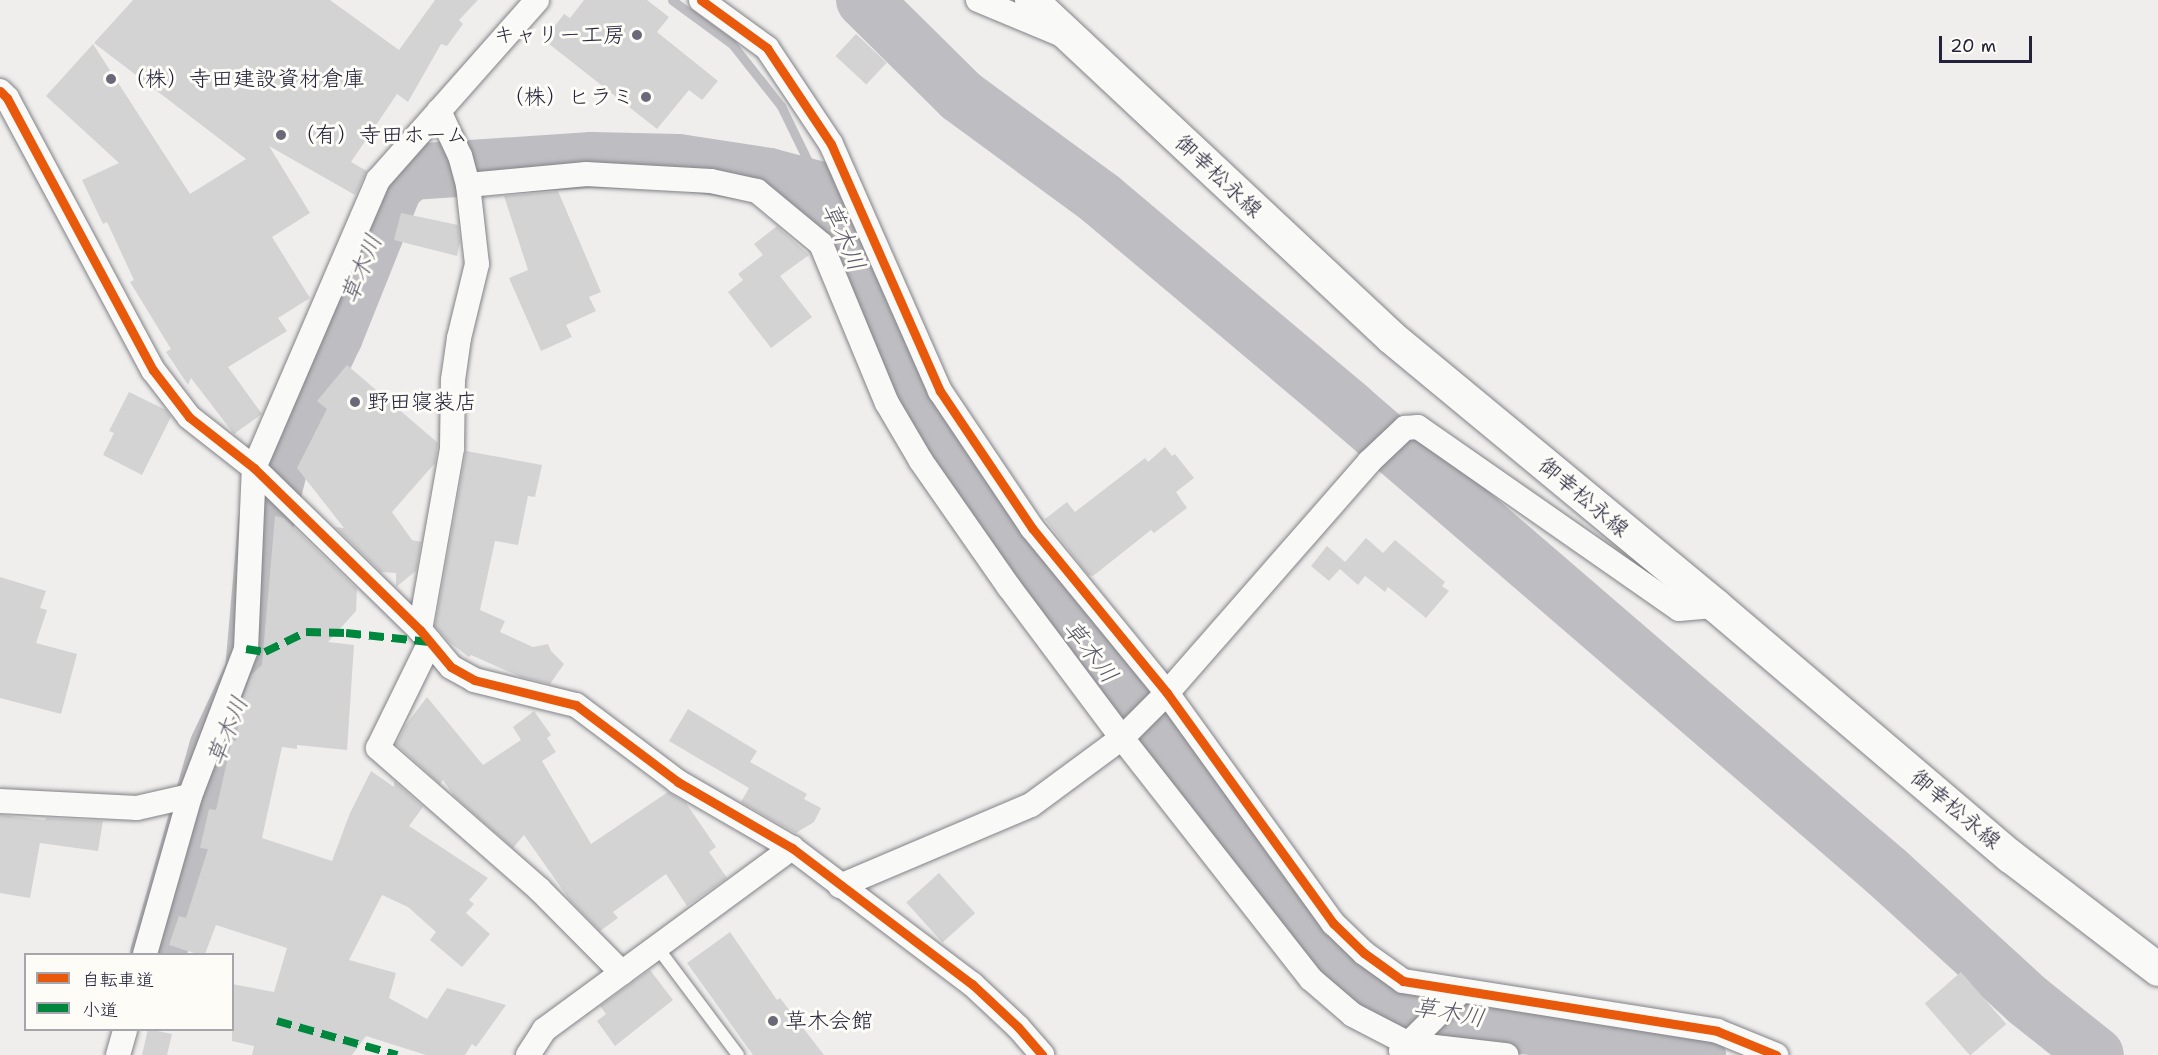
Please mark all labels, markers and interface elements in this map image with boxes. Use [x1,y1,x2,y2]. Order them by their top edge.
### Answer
place label: キャリー工房 [493,22,625,48]
scale bar [1942,24,2035,62]
marker: キャリー工房 [630,28,644,42]
text: 20 m [1950,34,1996,58]
place label: （株）寺田建設資材倉庫 [123,66,365,92]
marker: （株）寺田建設資材倉庫 [104,72,118,86]
place label: （株）ヒラミ [502,84,634,110]
marker: （株）ヒラミ [639,90,653,104]
place label: （有）寺田ホーム [293,122,469,148]
marker: （有）寺田ホーム [274,128,288,142]
street label: 御幸松永線 [1170,129,1268,223]
water label: 草木川 [815,198,871,276]
water label: 草木川 [335,230,389,308]
place label: 野田寝装店 [367,389,477,415]
marker: 野田寝装店 [348,395,362,409]
street label: 御幸松永線 [1533,452,1635,542]
water label: 草木川 [1056,615,1124,689]
water label: 草木川 [201,692,255,770]
street label: 御幸松永線 [1905,764,2007,854]
legend [24,953,234,1031]
text: 自転車道 [82,968,154,992]
water label: 草木川 [1411,993,1487,1033]
text: 小道 [82,998,118,1022]
place label: 草木会館 [785,1008,873,1034]
marker: 草木会館 [766,1014,780,1028]

